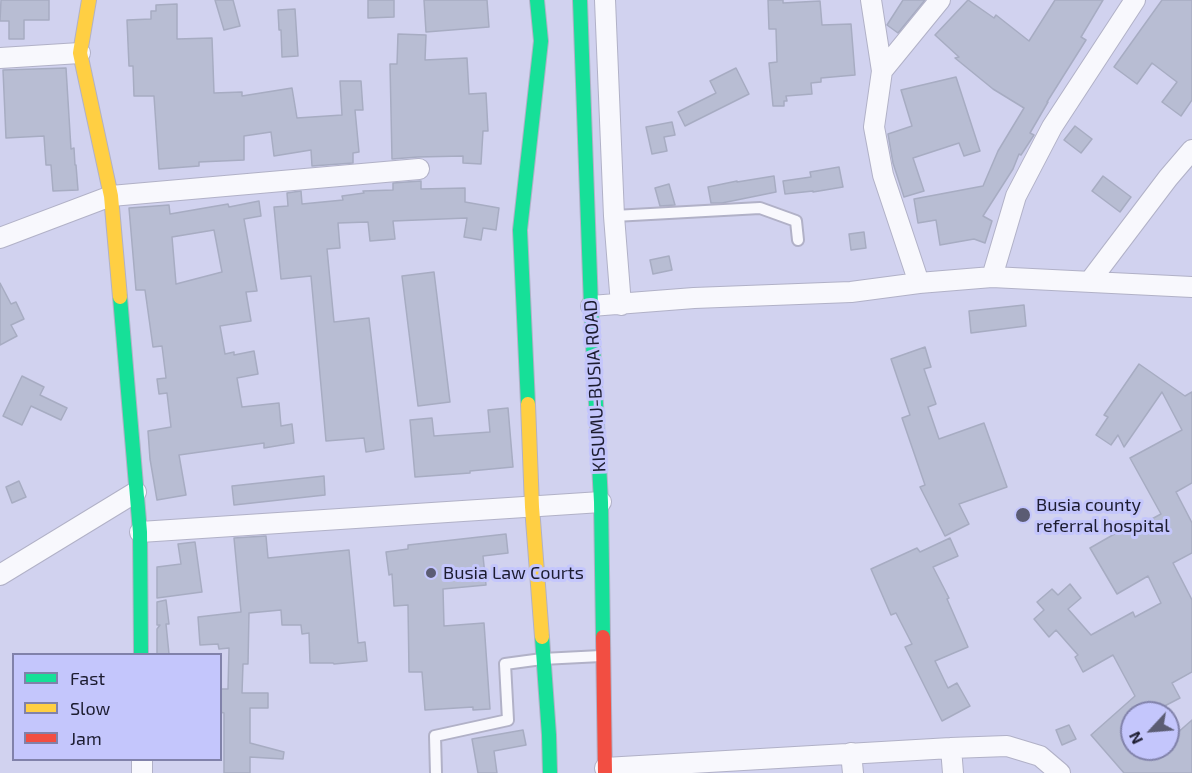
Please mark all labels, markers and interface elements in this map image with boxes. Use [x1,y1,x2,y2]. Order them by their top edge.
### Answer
street label: KISUMU-BUSIA ROAD [580,299,610,473]
place label: Busia county referral hospital [1036,494,1170,536]
marker: Busia county referral hospital [1014,506,1032,524]
place label: Busia Law Courts [443,562,584,584]
marker: Busia Law Courts [424,566,438,580]
legend [12,653,222,761]
text: Fast [70,667,105,689]
text: Slow [70,697,110,719]
north arrow [1120,701,1180,761]
text: Jam [70,727,102,749]
text: N [1124,729,1146,748]

